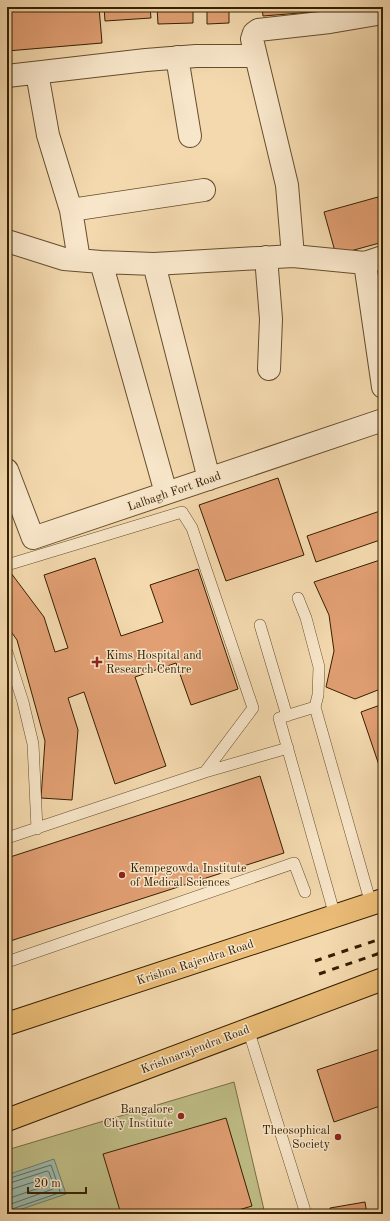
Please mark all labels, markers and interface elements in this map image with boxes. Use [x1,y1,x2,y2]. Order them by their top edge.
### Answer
street label: Lalbagh Fort Road [126,470,223,514]
place label: Kims Hospital and Research Centre [106,650,202,676]
marker: Kims Hospital and Research Centre [91,656,103,668]
place label: Kempegowda Institute of Medical Sciences [130,863,247,889]
marker: Kempegowda Institute of Medical Sciences [117,870,127,880]
street label: Krishna Rajendra Road [135,938,255,988]
street label: Krishnarajendra Road [139,1024,251,1076]
place label: Bangalore City Institute [104,1104,173,1130]
marker: Bangalore City Institute [176,1111,186,1121]
place label: Theosophical Society [262,1125,331,1151]
marker: Theosophical Society [333,1132,343,1142]
scale bar [28,1169,86,1195]
text: 20 m [34,1178,61,1190]

